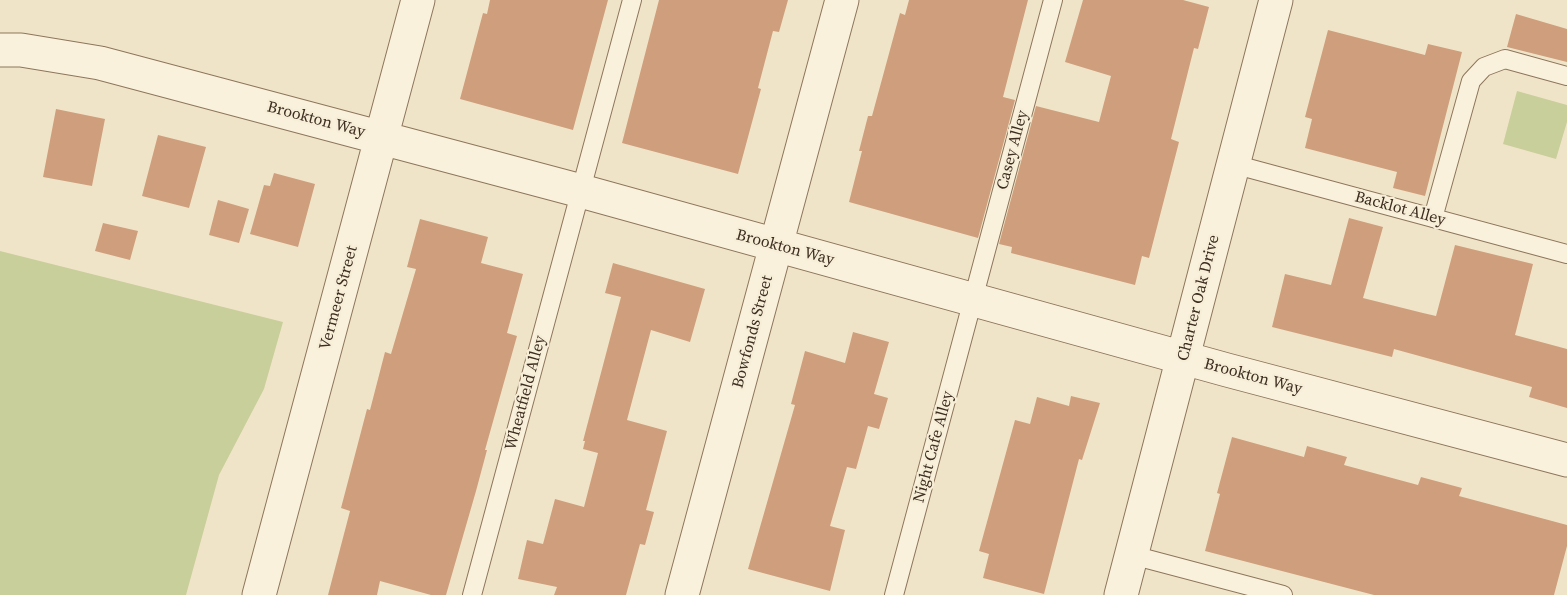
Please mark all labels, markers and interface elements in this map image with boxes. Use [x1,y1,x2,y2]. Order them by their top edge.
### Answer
street label: Brookton Way [265,98,367,142]
street label: Casey Alley [993,108,1033,192]
street label: Backlot Alley [1352,188,1448,230]
street label: Brookton Way [734,226,836,270]
street label: Charter Oak Drive [1174,233,1224,363]
street label: Vermeer Street [316,244,362,352]
street label: Bowfonds Street [729,273,777,391]
street label: Wheatfield Alley [501,334,551,452]
street label: Brookton Way [1202,355,1304,399]
street label: Night Cafe Alley [910,389,958,505]

